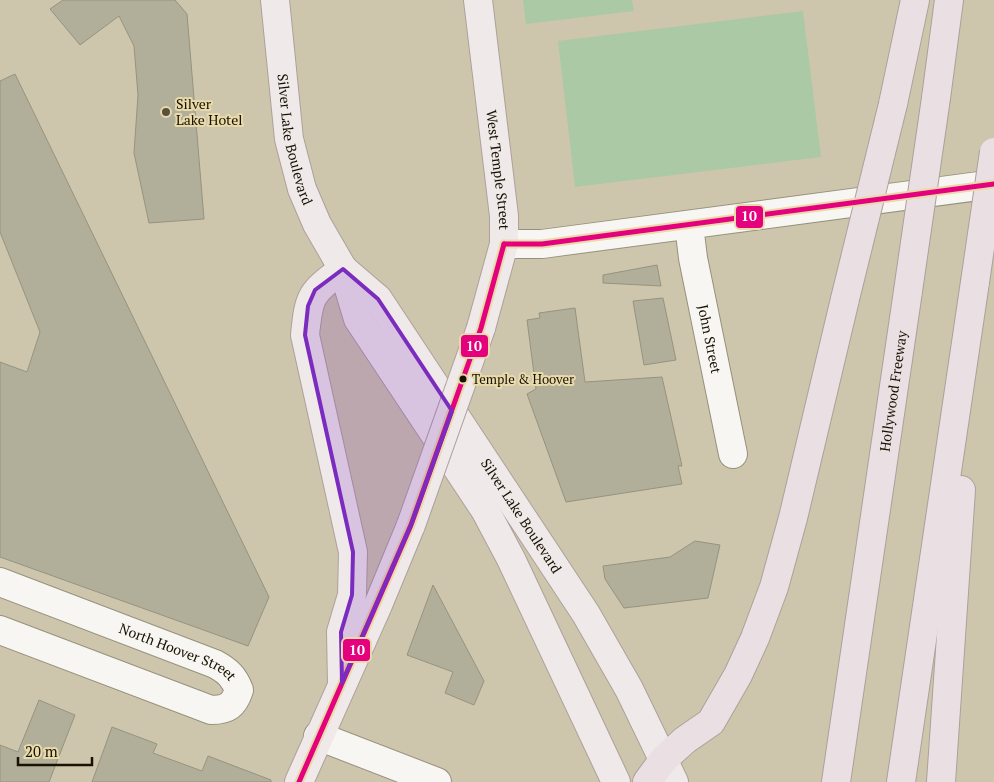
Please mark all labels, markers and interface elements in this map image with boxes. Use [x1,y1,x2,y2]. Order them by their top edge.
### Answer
street label: Silver Lake Boulevard [273,73,318,208]
place label: Silver Lake Hotel [176,94,243,129]
marker: Silver Lake Hotel [160,106,172,118]
street label: West Temple Street [482,109,514,231]
line badge: 10 [735,205,764,229]
text: 10 [741,206,757,225]
street label: John Street [694,303,726,376]
street label: Hollywood Freeway [875,328,911,453]
line badge: 10 [460,334,489,358]
text: 10 [466,336,482,355]
place label: Temple & Hoover [472,370,574,388]
marker: Temple & Hoover [458,374,468,384]
street label: Silver Lake Boulevard [477,455,567,577]
street label: North Hoover Street [116,618,242,685]
line badge: 10 [342,638,371,662]
text: 10 [349,640,365,659]
scale bar [18,734,91,766]
text: 20 m [25,741,58,761]

